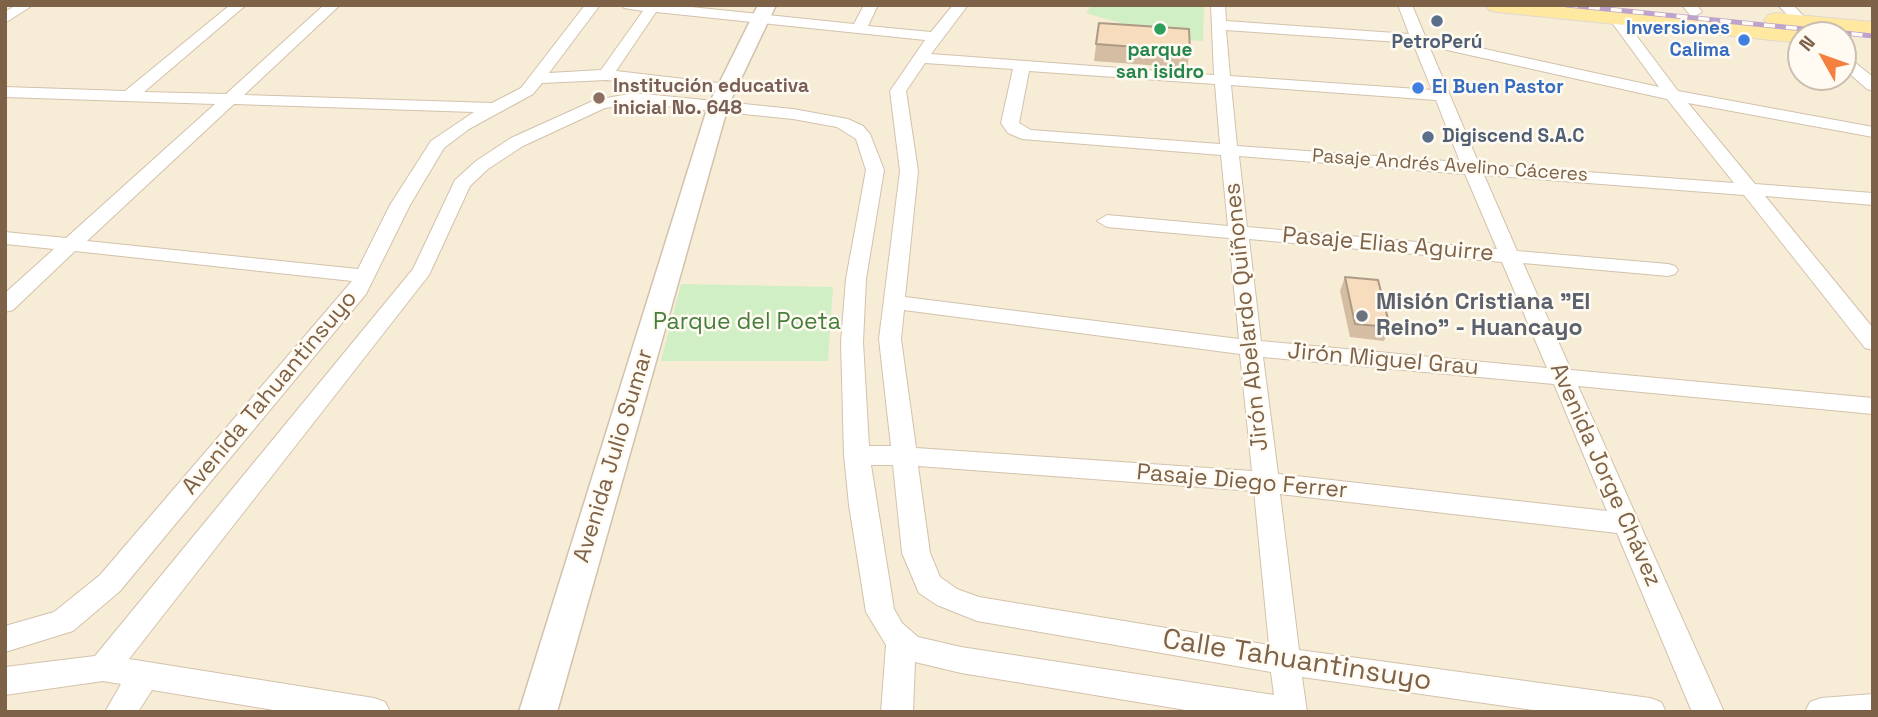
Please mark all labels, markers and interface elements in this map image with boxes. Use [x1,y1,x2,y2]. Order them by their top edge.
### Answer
marker: PetroPerú [1429,13,1445,29]
place label: Inversiones Calima [1626,18,1730,62]
marker: parque san isidro [1152,21,1168,37]
north arrow [1787,21,1857,91]
text: N [1793,31,1821,56]
place label: PetroPerú [1392,32,1482,54]
marker: Inversiones Calima [1736,32,1752,48]
place label: parque san isidro [1116,40,1204,84]
place label: Institución educativa inicial No. 648 [613,76,809,120]
place label: El Buen Pastor [1432,77,1564,99]
marker: El Buen Pastor [1410,80,1426,96]
marker: Institución educativa inicial No. 648 [591,90,607,106]
place label: Digiscend S.A.C [1442,126,1584,148]
marker: Digiscend S.A.C [1420,129,1436,145]
street label: Pasaje Andrés Avelino Cáceres [1311,145,1589,187]
street label: Jirón Abelardo Quiñones [1219,181,1275,453]
street label: Pasaje Elias Aguirre [1281,222,1495,268]
street label: Avenida Tahuantinsuyo [177,285,363,501]
place label: Misión Cristiana "El Reino" - Huancayo [1376,289,1590,343]
marker: Misión Cristiana "El Reino" - Huancayo [1354,308,1370,324]
park label: Parque del Poeta [653,309,841,337]
street label: Jirón Miguel Grau [1286,338,1480,382]
street label: Avenida Julio Sumar [568,346,660,566]
street label: Avenida Jorge Chávez [1543,359,1667,591]
street label: Pasaje Diego Ferrer [1135,459,1349,505]
street label: Calle Tahuantinsuyo [1160,623,1434,699]

